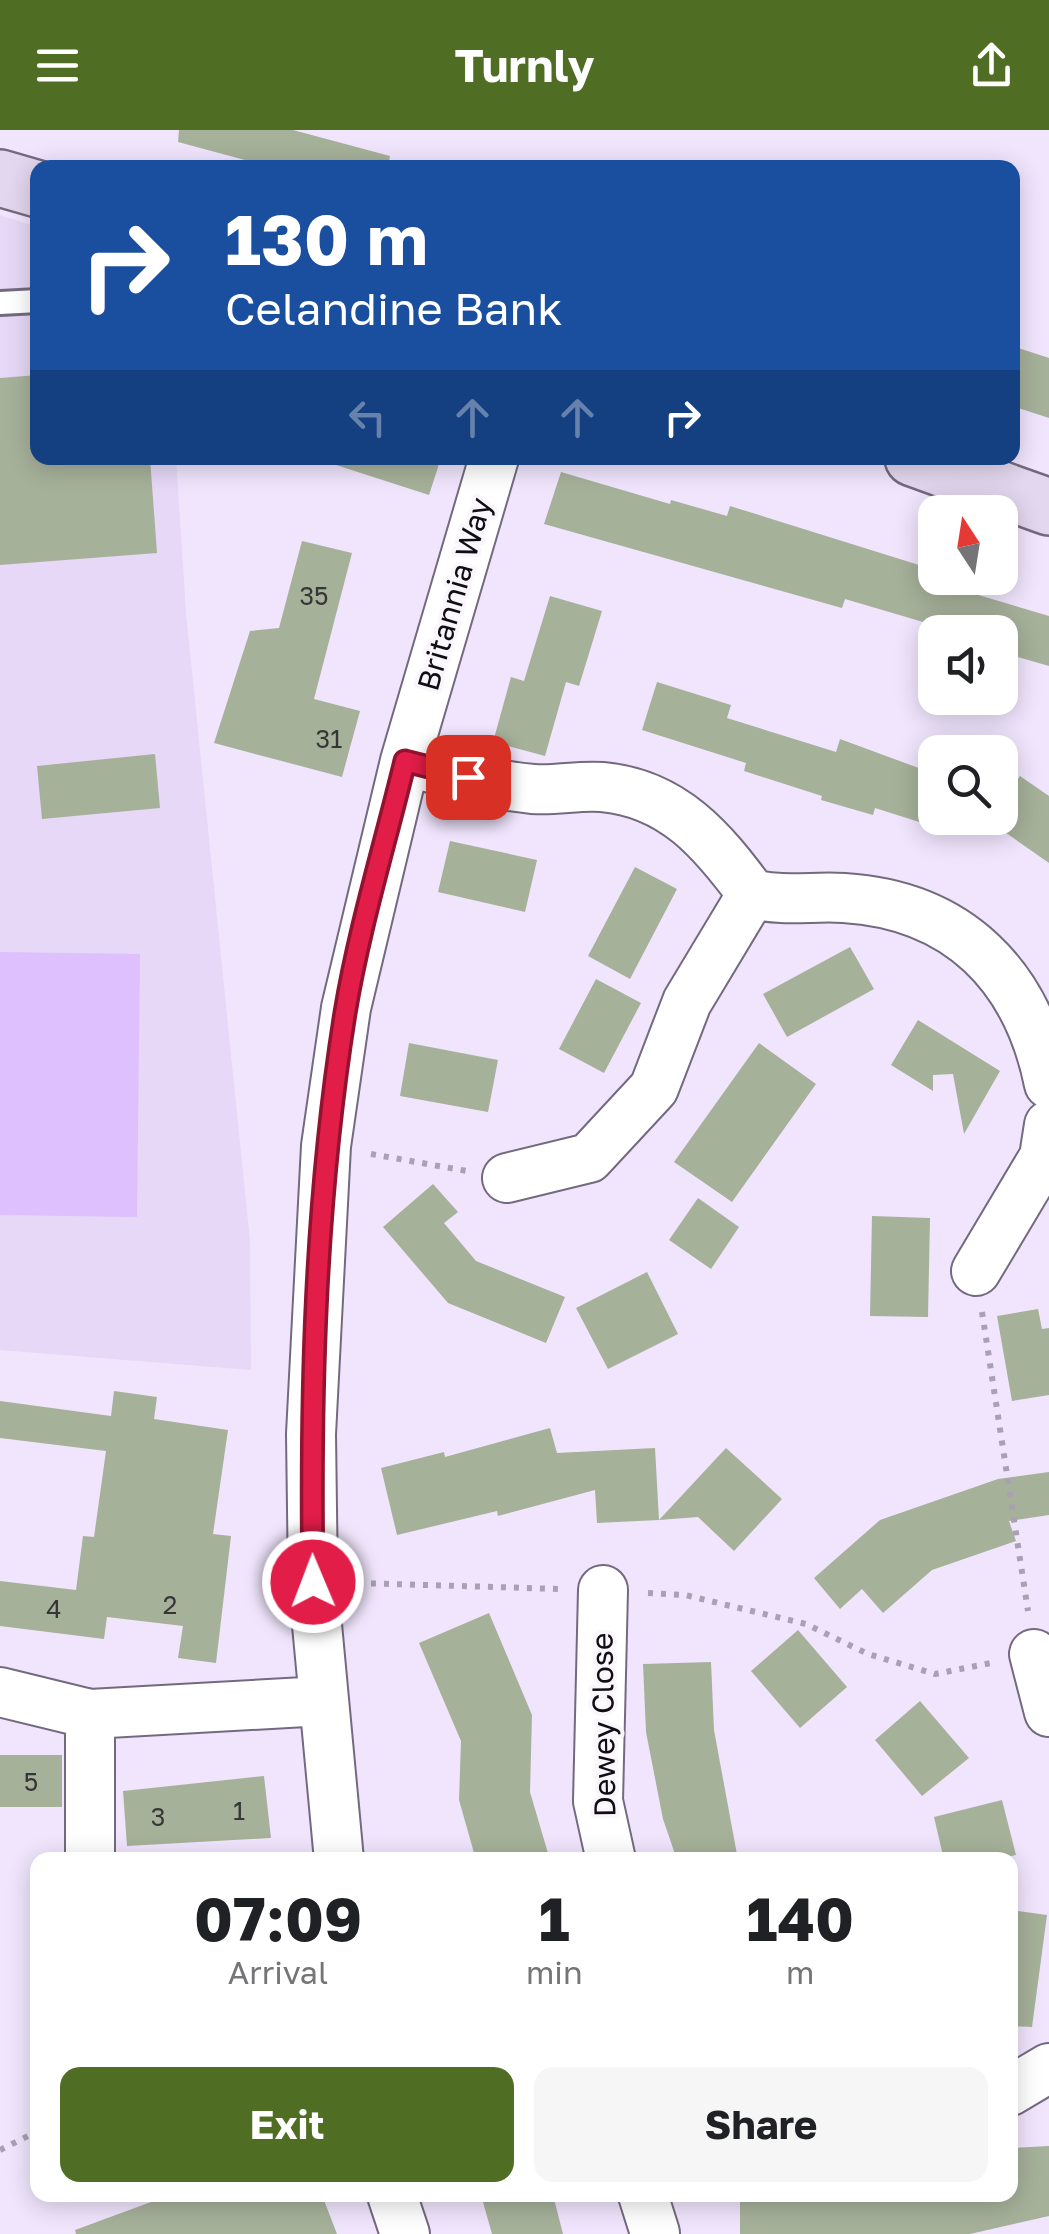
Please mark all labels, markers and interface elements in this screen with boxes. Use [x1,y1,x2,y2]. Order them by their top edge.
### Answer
icon: menu [30,38,85,93]
text: Turnly [454,38,595,92]
icon: share [964,38,1019,93]
text: 130 m [225,196,428,280]
icon: right [60,200,190,330]
text: Celandine Bank [225,281,563,335]
icon: left [340,390,395,445]
icon: ahead [445,390,500,445]
icon: ahead [550,390,605,445]
icon: right [655,390,710,445]
street label: Britannia Way [409,493,499,695]
north arrow [918,495,1018,595]
map controls [918,495,1018,835]
house number: 35 [299,580,329,611]
button: sound [918,615,1018,715]
house number: 31 [316,723,342,754]
pin [426,735,511,820]
button: search [918,735,1018,835]
icon: arrive [441,750,496,805]
position arrow [261,1530,365,1634]
house number: 2 [163,1589,177,1620]
house number: 4 [46,1593,62,1624]
street label: Dewey Close [583,1633,623,1817]
house number: 5 [24,1766,38,1797]
house number: 1 [233,1795,245,1826]
house number: 3 [151,1801,165,1832]
text: 07:09 [194,1882,362,1954]
text: 1 [539,1882,570,1954]
text: 140 [747,1882,854,1954]
text: Arrival [228,1953,328,1991]
text: min [526,1953,583,1991]
text: m [786,1953,814,1991]
button: Exit [60,2067,514,2182]
button: Share [534,2067,988,2182]

